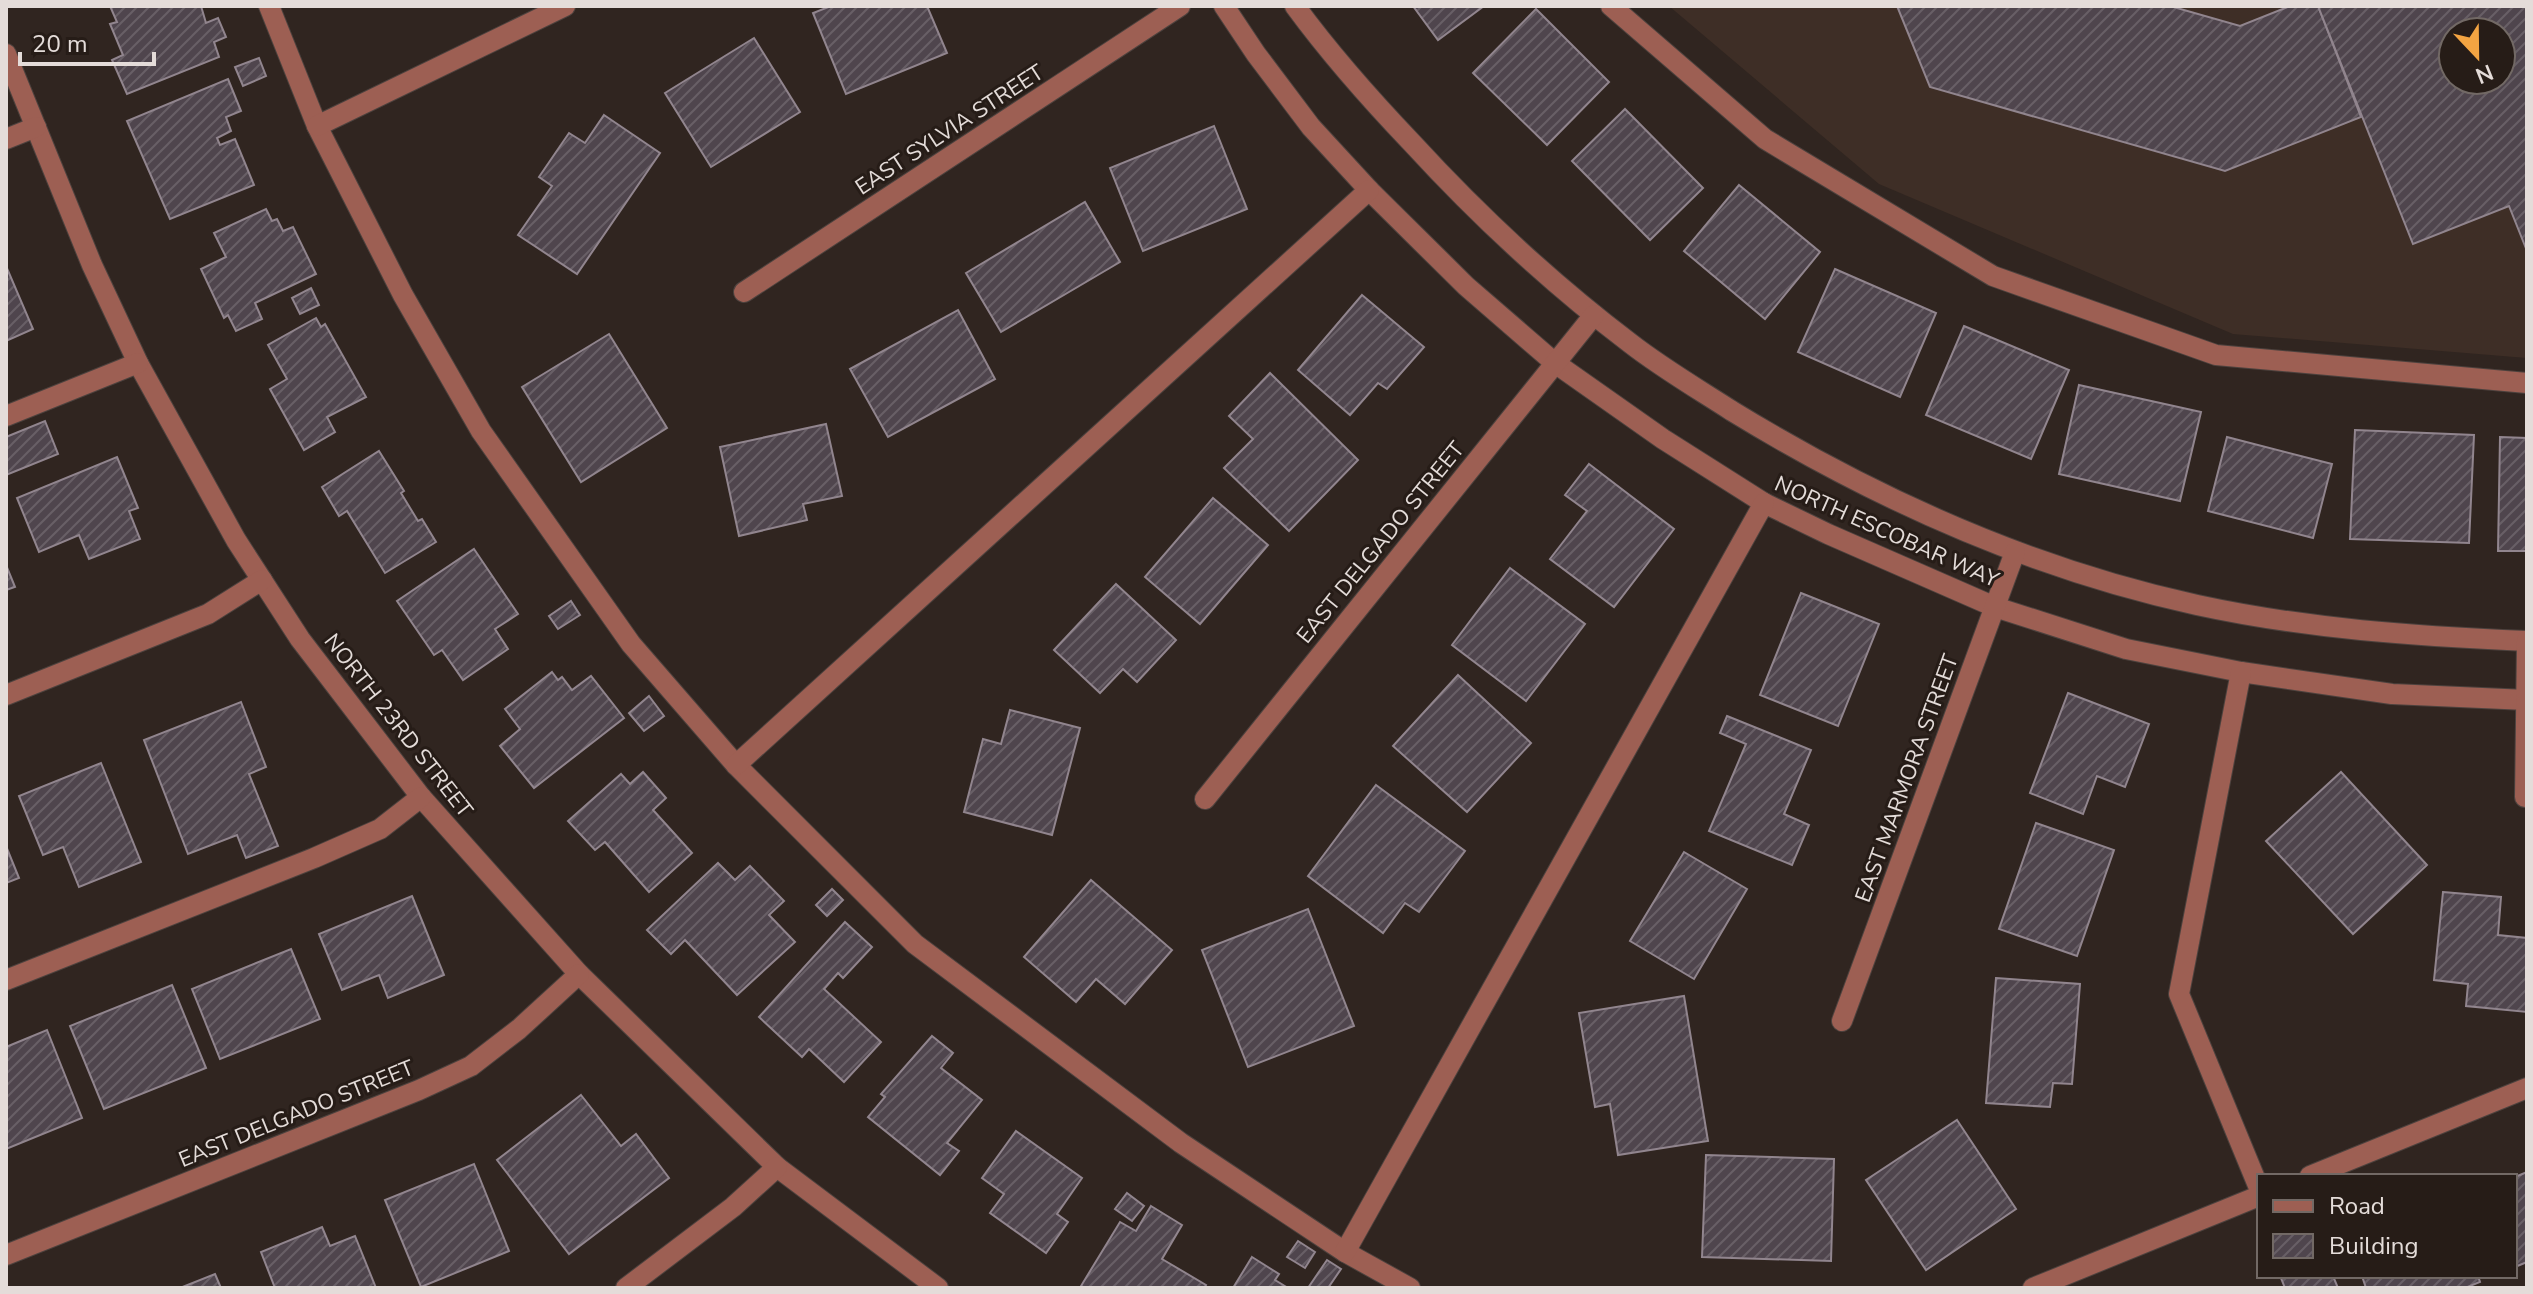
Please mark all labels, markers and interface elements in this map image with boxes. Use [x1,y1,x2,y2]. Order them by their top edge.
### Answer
scale bar [20,16,154,66]
north arrow [2437,16,2517,96]
text: 20 m [32,28,88,60]
street label: EAST SYLVIA STREET [849,57,1050,202]
text: N [2471,57,2497,91]
street label: EAST DELGADO STREET [1290,435,1472,650]
street label: NORTH ESCOBAR WAY [1770,469,2004,595]
street label: NORTH 23RD STREET [317,627,480,824]
street label: EAST MARMORA STREET [1848,650,1966,906]
street label: EAST DELGADO STREET [174,1053,419,1175]
legend [2257,1174,2517,1278]
text: Road [2329,1190,2385,1222]
text: Building [2329,1230,2419,1262]

